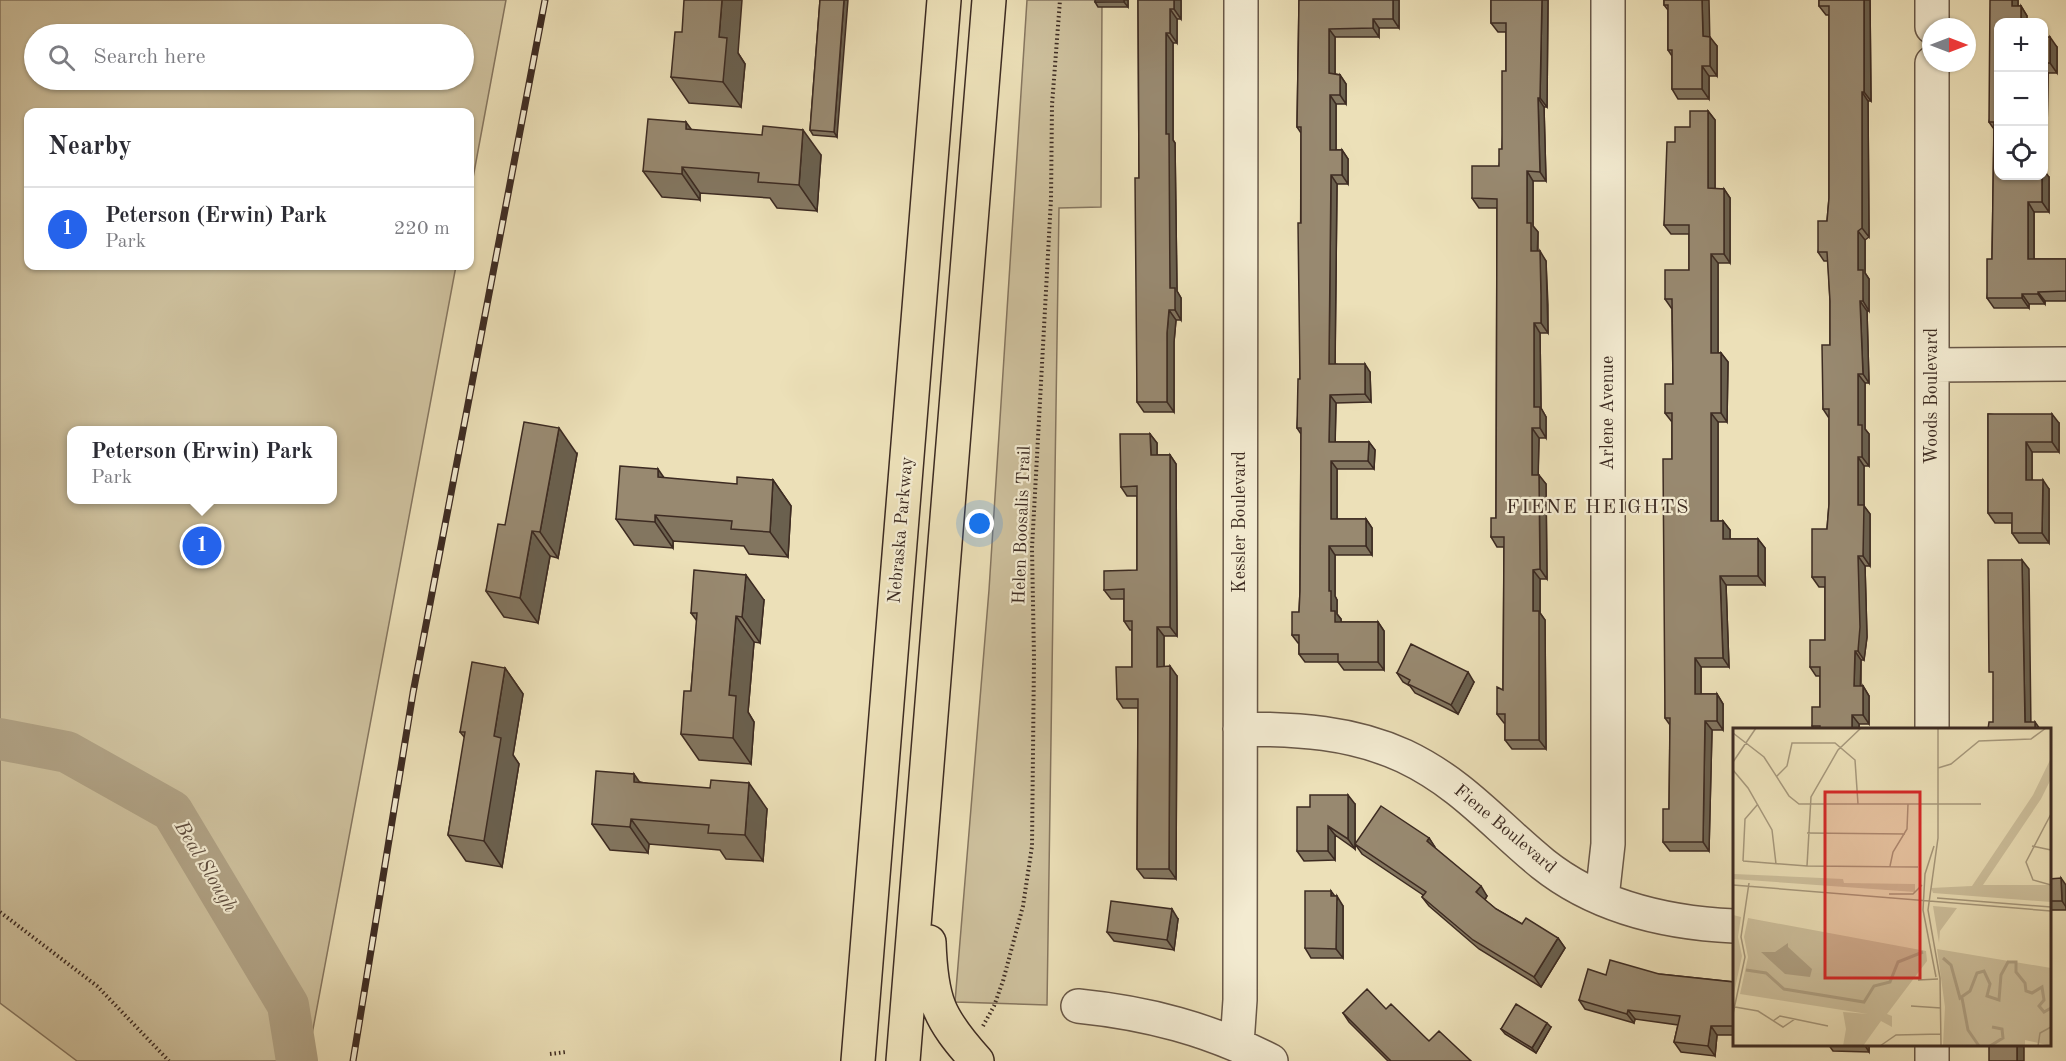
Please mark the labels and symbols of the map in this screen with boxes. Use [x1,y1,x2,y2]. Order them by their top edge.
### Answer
north arrow [1922,18,1976,72]
street label: Woods Boulevard [1923,328,1941,464]
street label: Arlene Avenue [1599,356,1617,470]
street label: Helen Boosalis Trail [1010,445,1034,605]
street label: Kessler Boulevard [1231,451,1249,593]
street label: Nebraska Parkway [886,455,916,604]
district label: FIENE HEIGHTS [1506,498,1690,518]
your location [965,509,994,538]
pin: 1 [182,524,222,568]
inset map [1733,728,2051,1046]
street label: Fiene Boulevard [1451,781,1559,877]
water label: Beal Slough [169,817,240,916]

